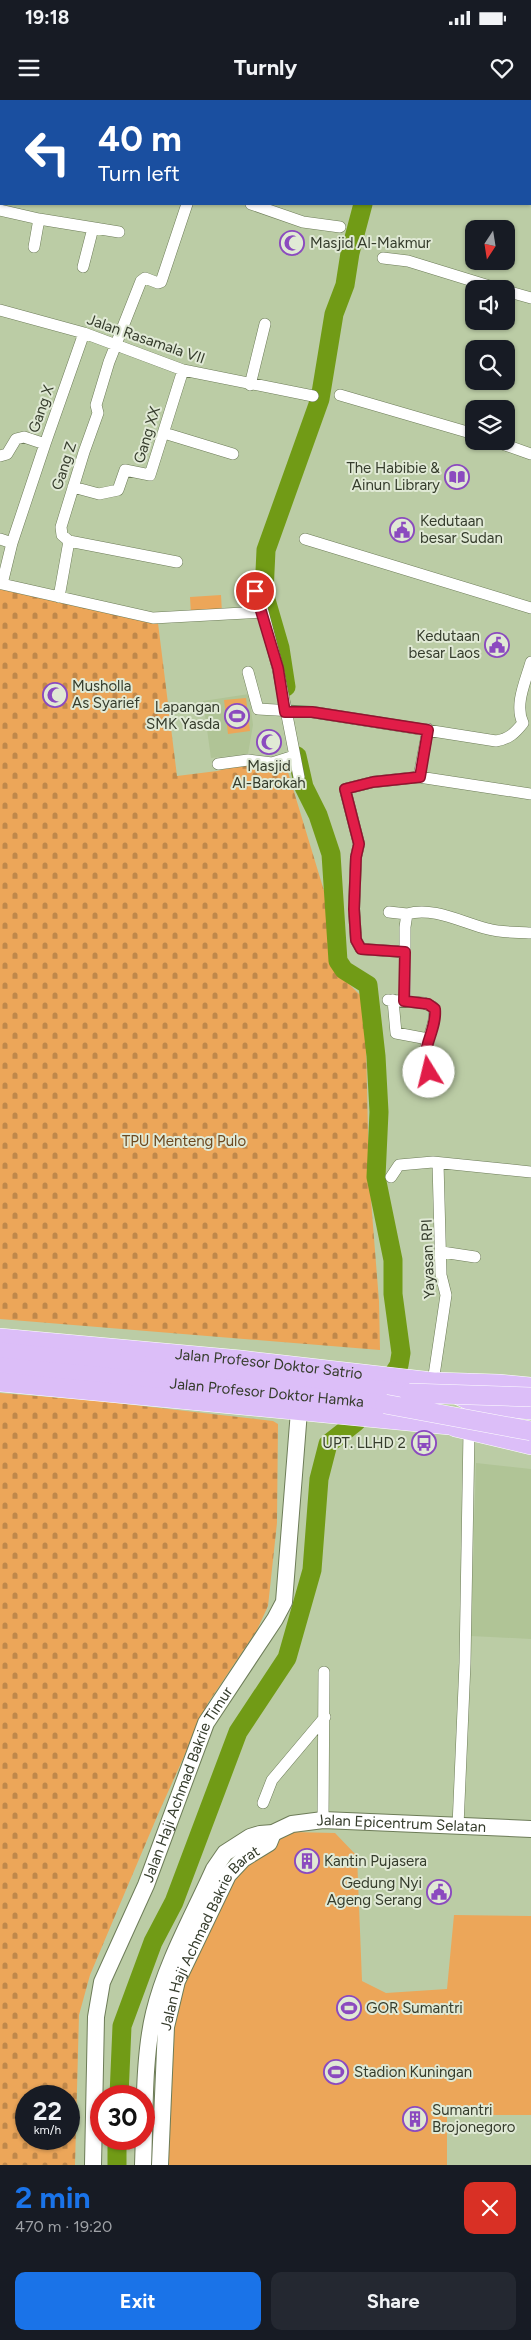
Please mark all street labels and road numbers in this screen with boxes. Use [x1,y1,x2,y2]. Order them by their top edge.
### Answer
street label: Jalan Rasamala VII [85,310,207,368]
street label: Gang X [24,382,58,435]
street label: Gang XX [130,404,164,466]
street label: Gang Z [48,440,80,492]
street label: Yayasan RPI [418,1219,438,1299]
street label: Jalan Profesor Doktor Satrio [174,1345,364,1383]
street label: Jalan Profesor Doktor Hamka [169,1374,365,1411]
street label: Jalan Haji Achmad Bakrie Timur [139,1683,236,1885]
street label: Jalan Epicentrum Selatan [315,1811,486,1836]
street label: Jalan Haji Achmad Bakrie Barat [157,1842,263,2032]

